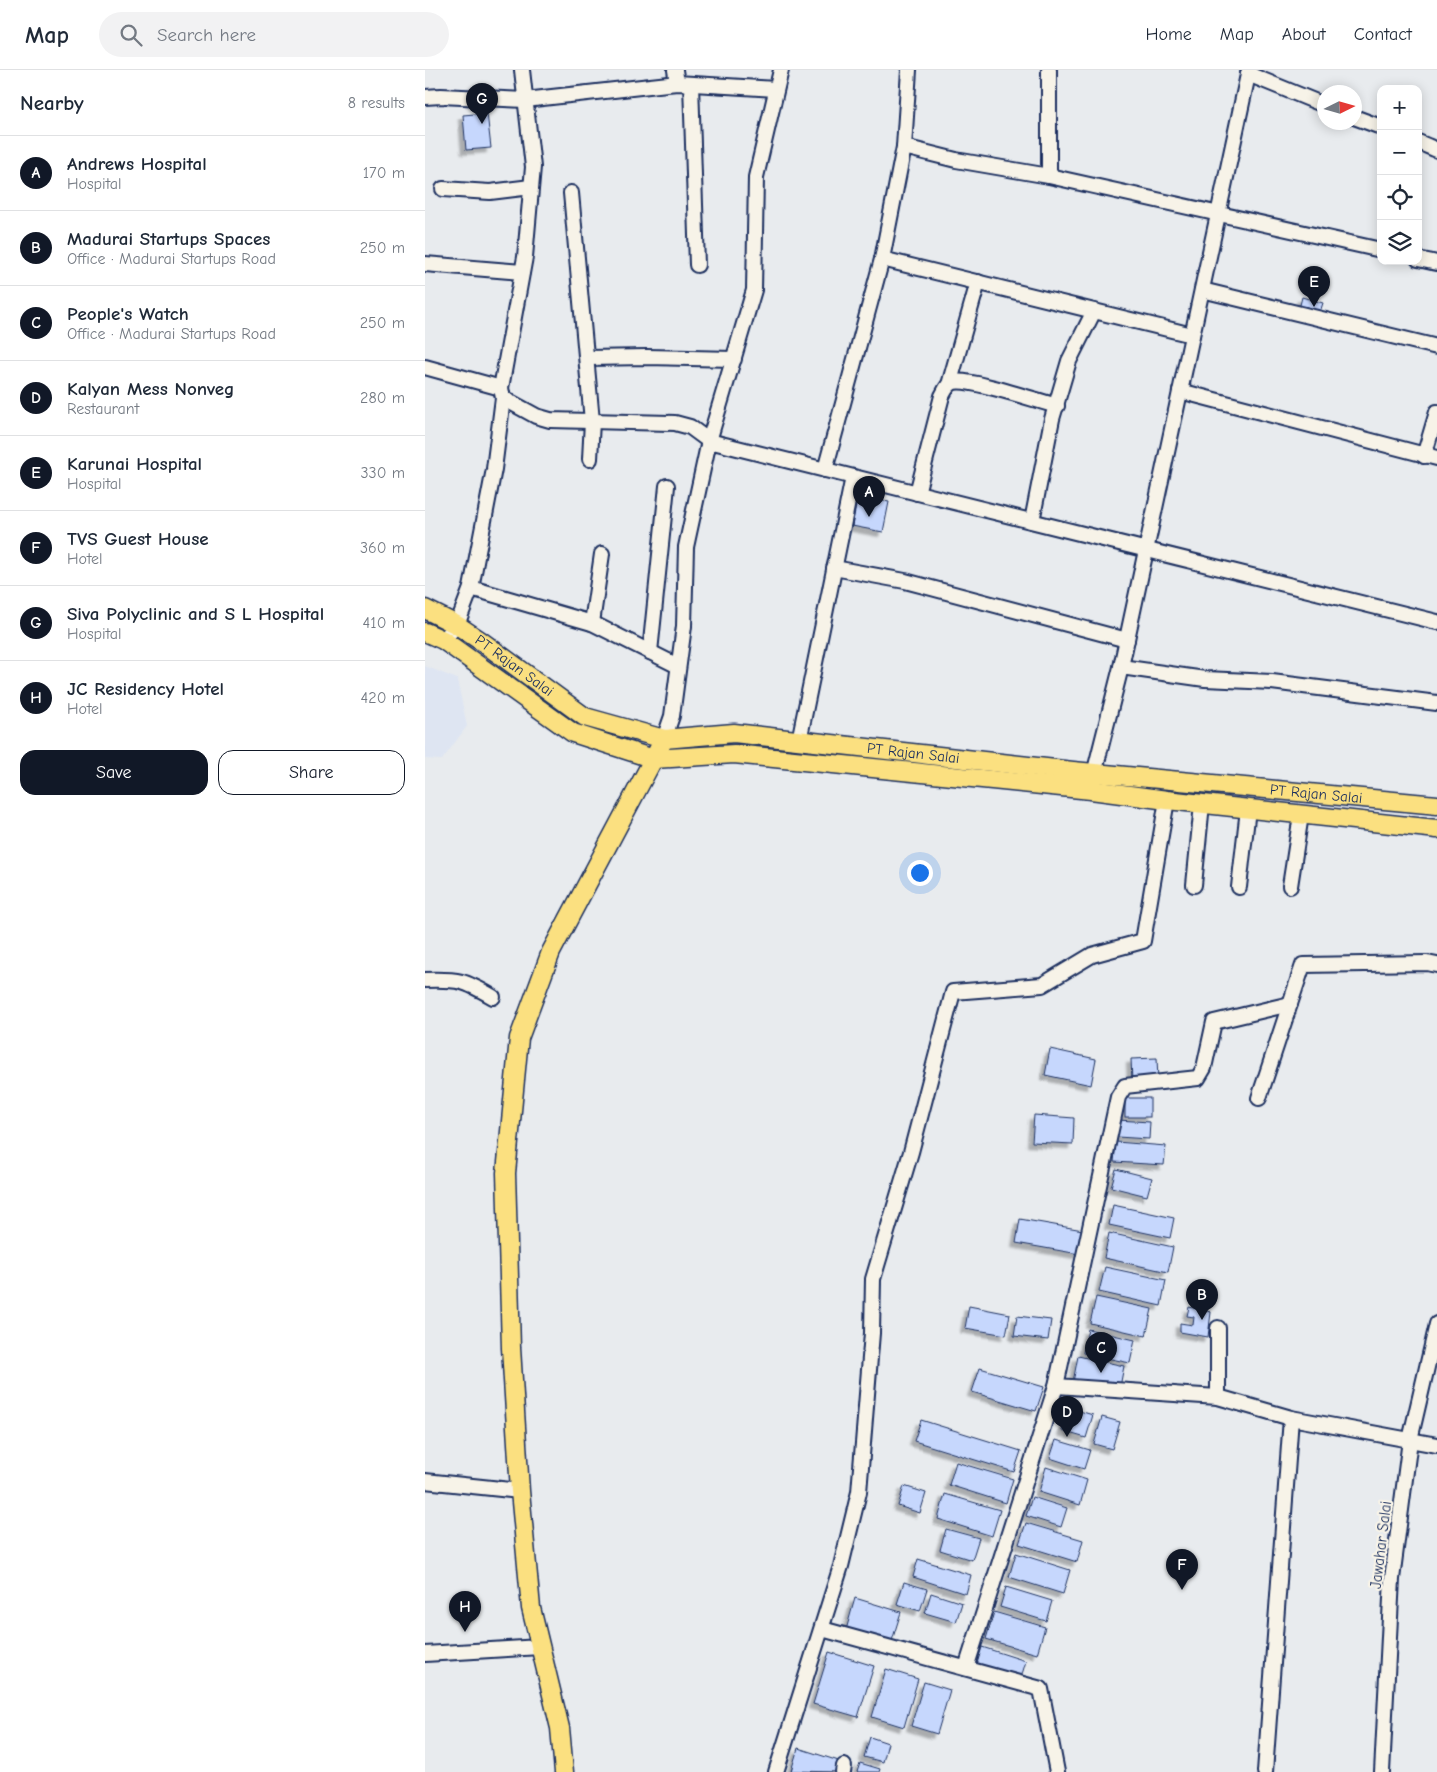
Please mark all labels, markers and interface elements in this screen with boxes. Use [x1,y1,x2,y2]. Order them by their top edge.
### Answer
search box [99,12,449,57]
text: Map [25,21,69,49]
icon: search [117,21,145,49]
text: Search here [157,24,256,46]
text: Home [1145,24,1192,45]
text: Map [1220,24,1254,45]
text: About [1282,24,1326,45]
text: Contact [1354,24,1412,45]
pin: G [466,83,498,124]
north arrow [1317,85,1362,130]
map controls [1377,85,1422,265]
button: + [1377,85,1422,130]
text: Nearby [20,91,84,115]
text: 8 results [348,94,405,112]
button: − [1377,130,1422,175]
text: Andrews Hospital [67,153,207,175]
text: A [32,164,40,182]
text: 170 m [363,164,405,182]
text: Hospital [67,175,122,193]
button: locate [1377,175,1422,220]
button: layers [1377,220,1422,265]
text: Madurai Startups Spaces [67,228,270,250]
text: B [31,239,41,257]
text: 250 m [360,239,405,257]
text: Office · Madurai Startups Road [67,250,276,268]
pin: E [1298,266,1330,307]
text: People's Watch [67,303,189,325]
text: C [31,314,41,332]
text: 250 m [360,314,405,332]
text: Office · Madurai Startups Road [67,325,276,343]
text: Kalyan Mess Nonveg [67,378,235,400]
text: D [31,389,41,407]
text: 280 m [360,389,405,407]
text: Restaurant [67,400,139,418]
text: Karunai Hospital [67,453,202,475]
text: E [31,464,41,482]
text: 330 m [360,464,405,482]
text: Hospital [67,475,122,493]
pin: A [853,476,885,517]
text: TVS Guest House [67,528,209,550]
text: F [31,539,41,557]
text: 360 m [360,539,405,557]
text: Hotel [67,550,103,568]
text: Siva Polyclinic and S L Hospital [67,603,324,625]
text: G [30,614,42,632]
text: 410 m [363,614,405,632]
text: Hospital [67,625,122,643]
street label: PT Rajan Salai [472,631,557,700]
text: JC Residency Hotel [67,678,224,700]
text: H [30,689,42,707]
text: 420 m [361,689,405,707]
text: Hotel [67,700,103,718]
street label: PT Rajan Salai [866,739,960,767]
button: Save [20,750,208,795]
button: Share [218,750,405,795]
street label: PT Rajan Salai [1269,780,1363,807]
your location [907,860,933,886]
pin: B [1186,1279,1218,1320]
pin: C [1085,1332,1117,1373]
pin: D [1051,1396,1083,1437]
street label: Jawahar Salai [1367,1500,1395,1590]
pin: F [1166,1549,1198,1590]
pin: H [449,1591,481,1632]

